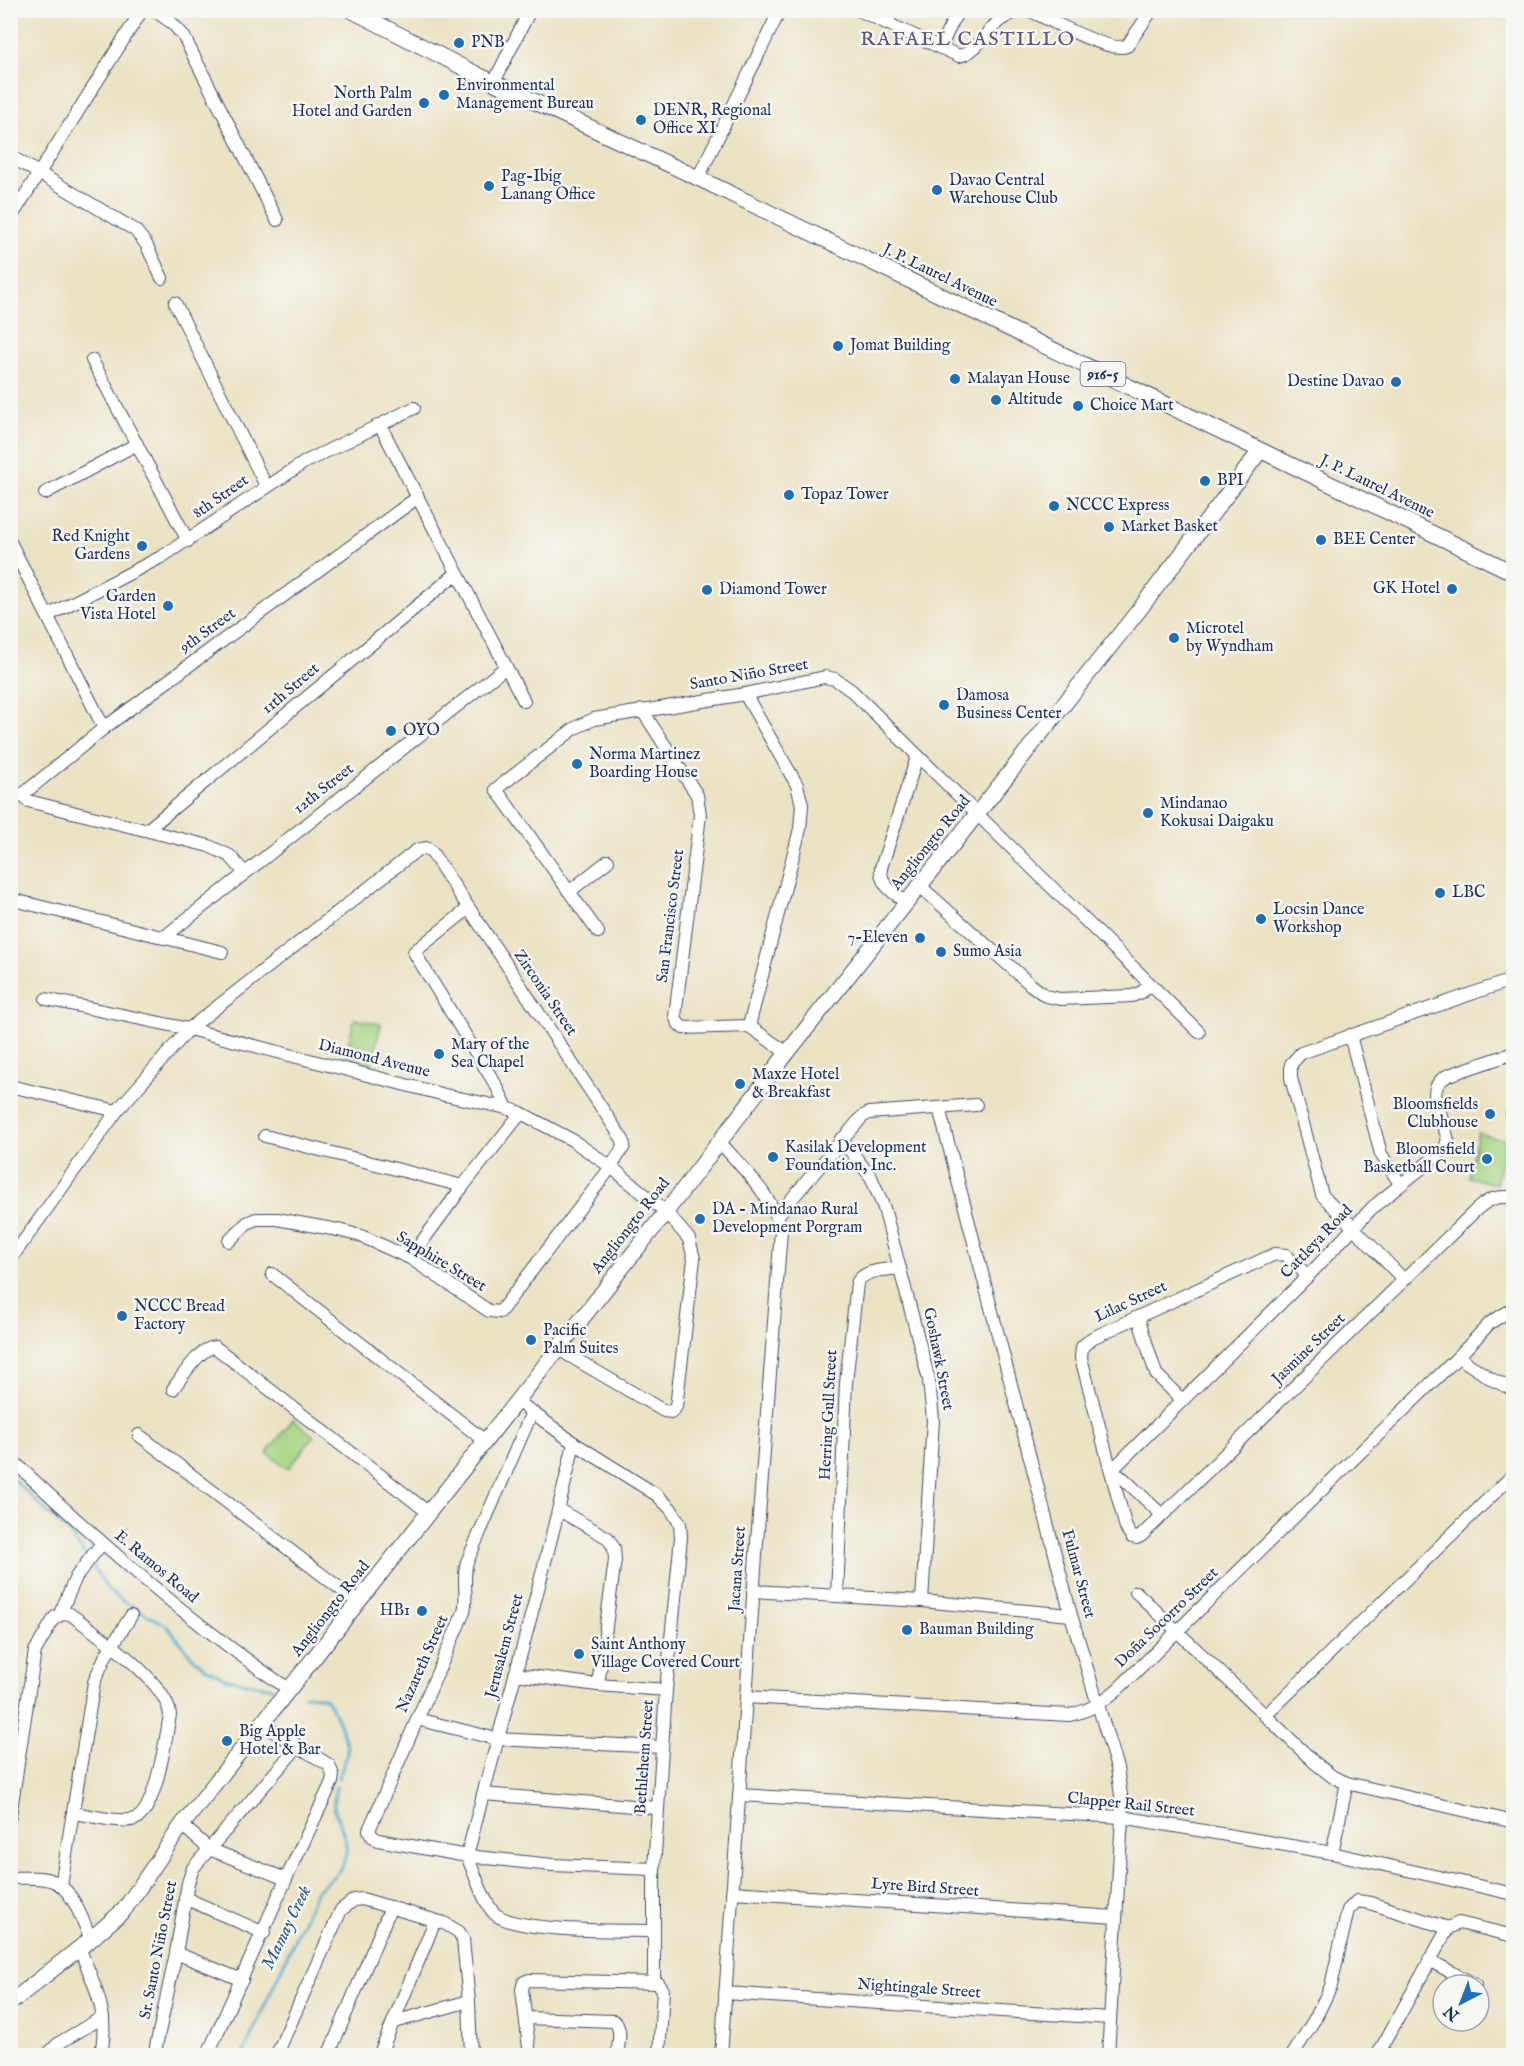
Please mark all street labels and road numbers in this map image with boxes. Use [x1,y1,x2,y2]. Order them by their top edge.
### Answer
street label: J. P. Laurel Avenue [878,239,1001,312]
road number: 916-5 [1080,362,1126,386]
street label: J. P. Laurel Avenue [1315,450,1438,523]
street label: 8th Street [189,470,253,523]
street label: 9th Street [175,604,240,659]
street label: Santo Niño Street [688,655,810,695]
street label: 11th Street [258,659,324,719]
street label: 12th Street [290,759,358,819]
street label: Angliongto Road [886,791,976,895]
street label: San Francisco Street [653,848,689,984]
street label: Zirconia Street [509,946,581,1040]
street label: Diamond Avenue [316,1035,432,1083]
street label: Angliongto Road [587,1174,675,1279]
street label: Cattleya Road [1277,1200,1358,1283]
street label: Sapphire Street [392,1227,490,1297]
street label: Lilac Street [1092,1276,1171,1327]
street label: Goshawk Street [918,1306,958,1413]
street label: Jasmine Street [1267,1309,1350,1390]
street label: Herring Gull Street [816,1349,842,1481]
street label: Jacana Street [725,1525,751,1614]
street label: E. Ramos Road [110,1526,202,1608]
street label: Fulmar Street [1057,1527,1100,1621]
street label: Angliongto Road [287,1557,375,1662]
street label: Doña Socorro Street [1111,1563,1223,1673]
street label: Jerusalem Street [481,1591,529,1702]
street label: Nazareth Street [392,1611,454,1716]
street label: Bethlehem Street [631,1698,659,1815]
street label: Clapper Rail Street [1066,1788,1196,1822]
street label: Lyre Bird Street [870,1874,980,1902]
street label: Sr. Santo Niño Street [136,1879,182,2021]
street label: Nightingale Street [856,1975,982,2003]

